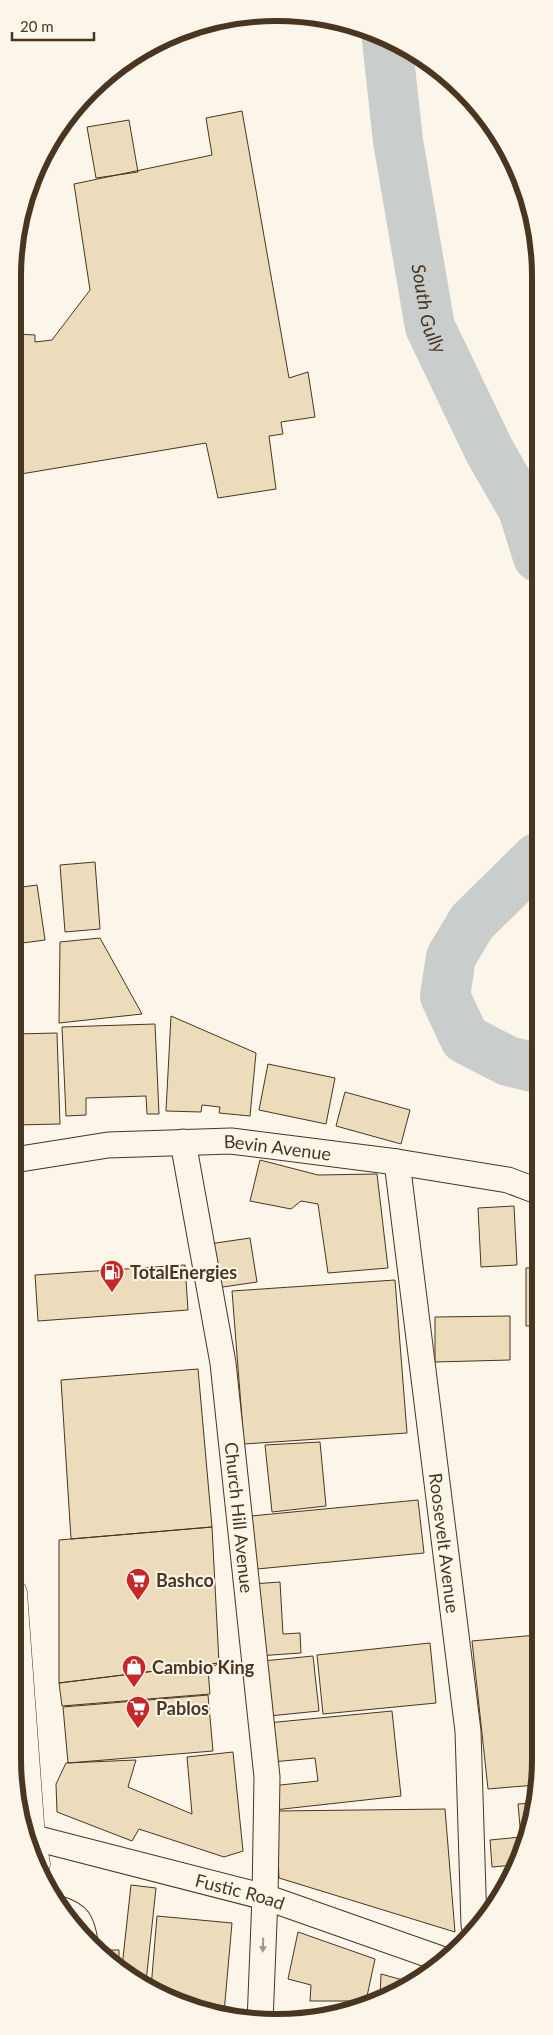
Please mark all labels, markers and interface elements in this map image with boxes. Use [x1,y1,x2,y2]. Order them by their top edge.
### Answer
scale bar [12,10,95,42]
text: 20 m [20,17,54,35]
water label: South Gully [408,262,453,357]
street label: Bevin Avenue [223,1130,332,1165]
fuel station icon: TotalEnergies [99,1259,125,1293]
place label: TotalEnergies [130,1261,237,1283]
street label: Church Hill Avenue [220,1441,258,1594]
street label: Roosevelt Avenue [425,1472,464,1614]
supermarket icon: Bashco [125,1567,151,1601]
place label: Bashco [156,1569,214,1591]
shop icon: Cambio King [121,1654,147,1688]
place label: Cambio King [152,1656,255,1678]
supermarket icon: Pablos [125,1695,151,1729]
place label: Pablos [156,1697,209,1719]
street label: Fustic Road [193,1869,288,1914]
one-way arrow [259,1938,267,1954]

